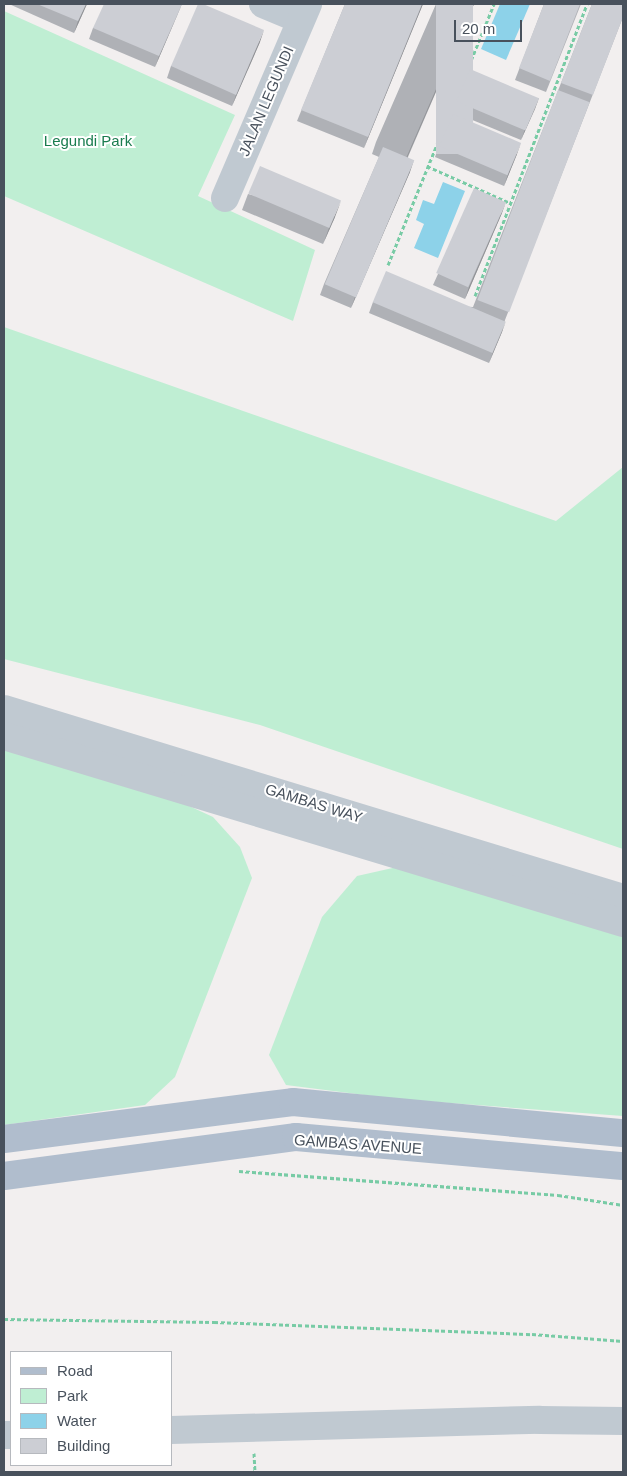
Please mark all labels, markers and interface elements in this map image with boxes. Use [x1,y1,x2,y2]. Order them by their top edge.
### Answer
scale bar [457,10,524,42]
text: 20 m [462,20,495,37]
street label: JALAN LEGUNDI [235,43,297,159]
park label: Legundi Park [44,132,132,150]
street label: GAMBAS WAY [263,780,365,826]
street label: GAMBAS AVENUE [293,1131,423,1157]
legend [10,1351,172,1466]
text: Road [57,1362,93,1379]
text: Park [57,1387,88,1404]
text: Water [57,1412,96,1429]
text: Building [57,1437,110,1454]

